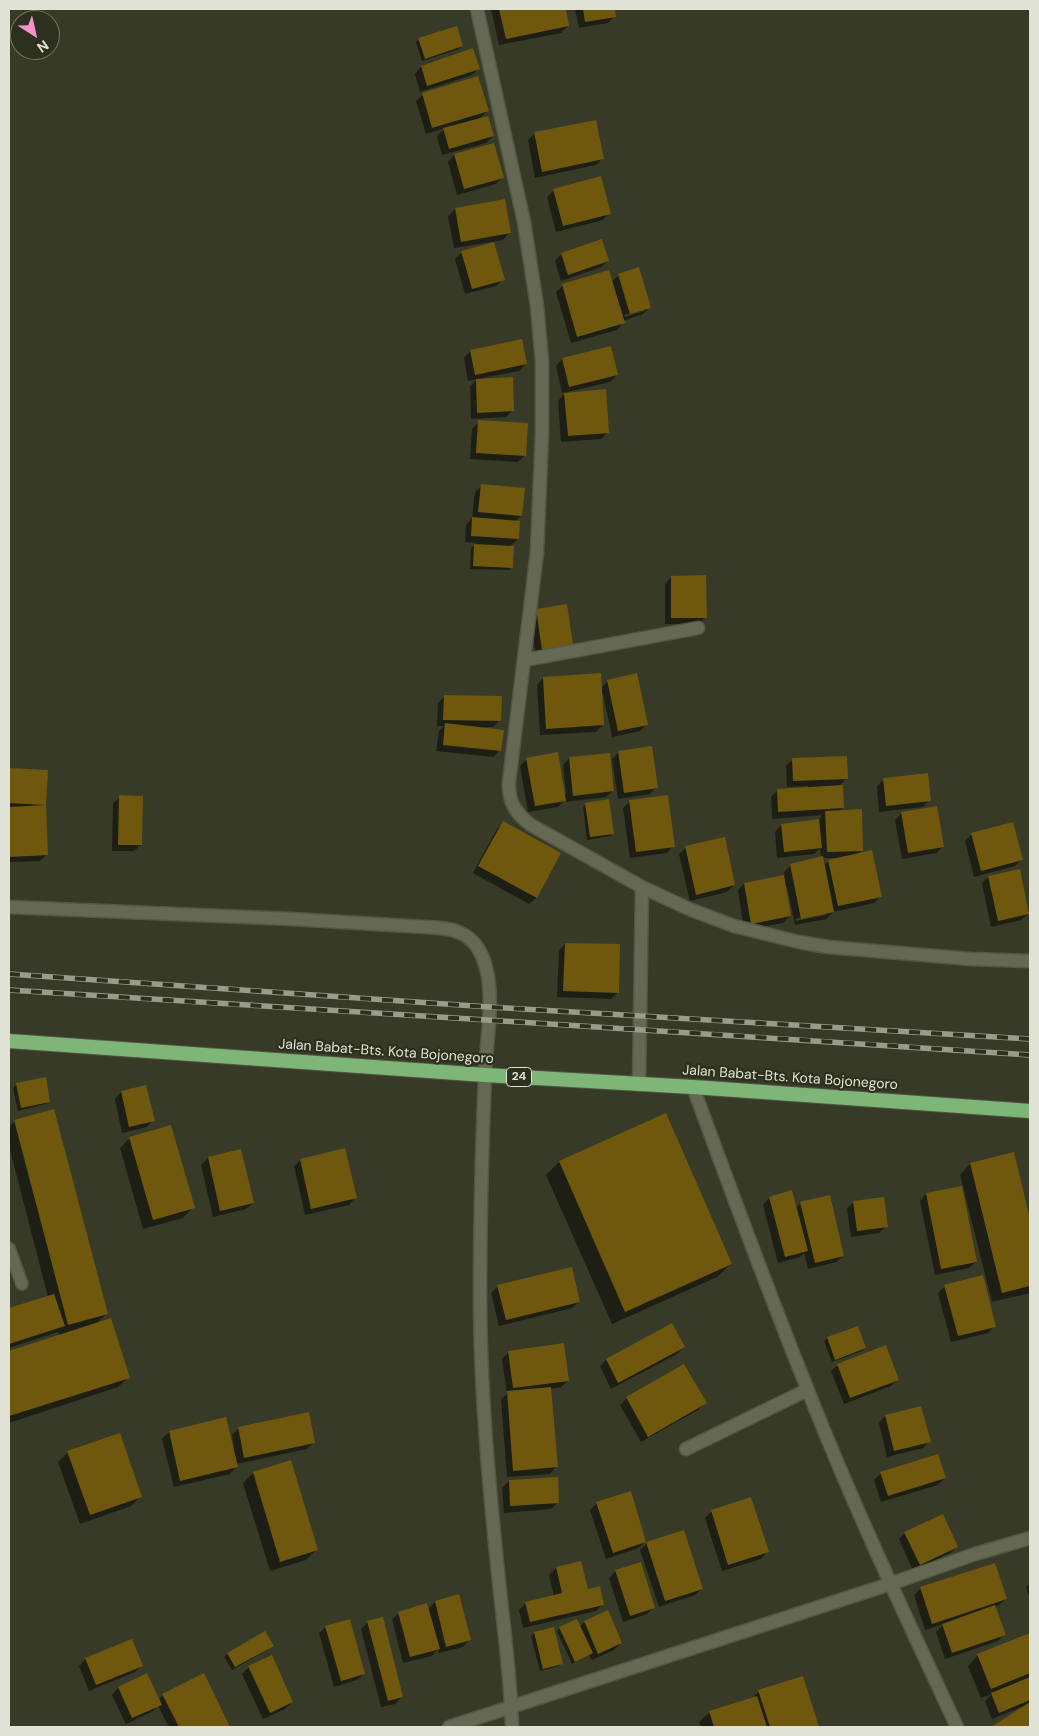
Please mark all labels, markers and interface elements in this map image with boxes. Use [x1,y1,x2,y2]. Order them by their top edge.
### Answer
north arrow [10,10,60,60]
text: N [34,36,52,57]
street label: Jalan Babat-Bts. Kota Bojonegoro [278,1036,494,1068]
street label: Jalan Babat-Bts. Kota Bojonegoro [682,1062,898,1094]
road number: 24 [506,1068,532,1086]

